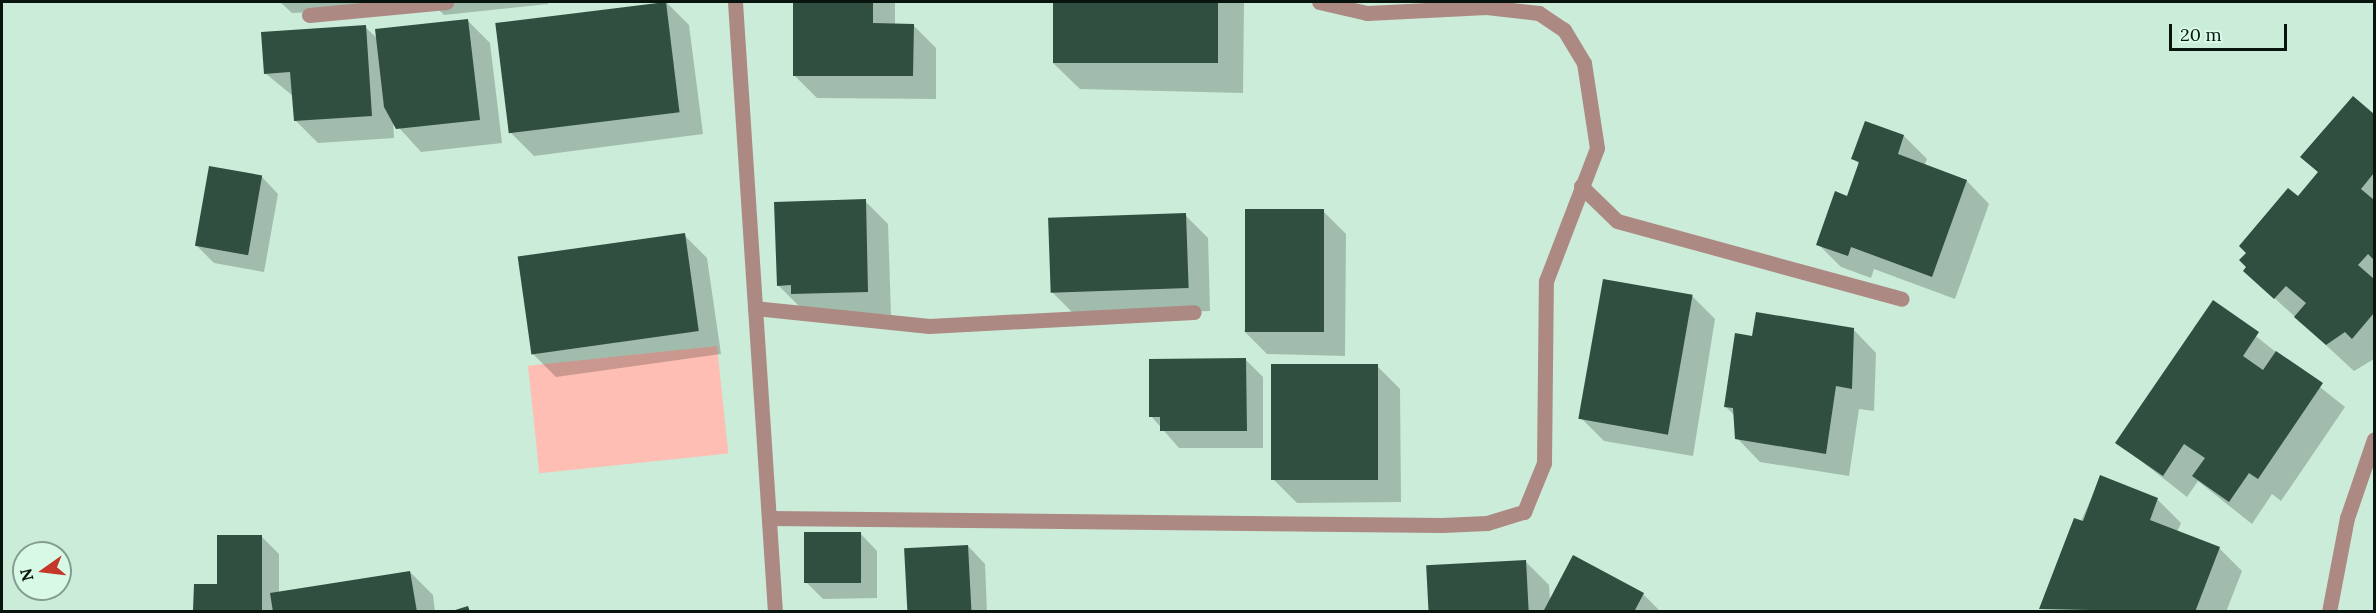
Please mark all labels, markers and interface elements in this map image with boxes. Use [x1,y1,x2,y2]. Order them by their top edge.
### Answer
scale bar [2172,12,2290,50]
text: 20 m [2180,23,2222,46]
north arrow [12,541,72,601]
text: N [15,566,38,583]

